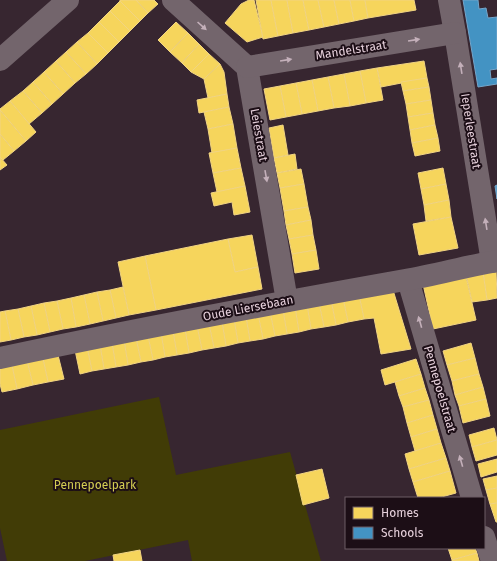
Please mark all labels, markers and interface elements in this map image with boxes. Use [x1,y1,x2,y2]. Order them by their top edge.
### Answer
one-way arrow [197,21,207,31]
street label: Mandelstraat [315,37,388,63]
one-way arrow [408,37,420,43]
one-way arrow [279,57,292,63]
one-way arrow [458,61,464,74]
street label: Ieperleestraat [458,92,484,170]
street label: Leiestraat [247,107,271,163]
one-way arrow [263,170,269,183]
one-way arrow [483,217,489,230]
street label: Oude Liersebaan [202,292,294,324]
one-way arrow [417,316,423,328]
street label: Pennepoelstraat [421,344,459,435]
one-way arrow [457,454,463,467]
park label: Pennepoelpark [54,478,137,492]
legend [345,497,485,549]
text: Homes [381,506,419,520]
text: Schools [381,526,424,540]

